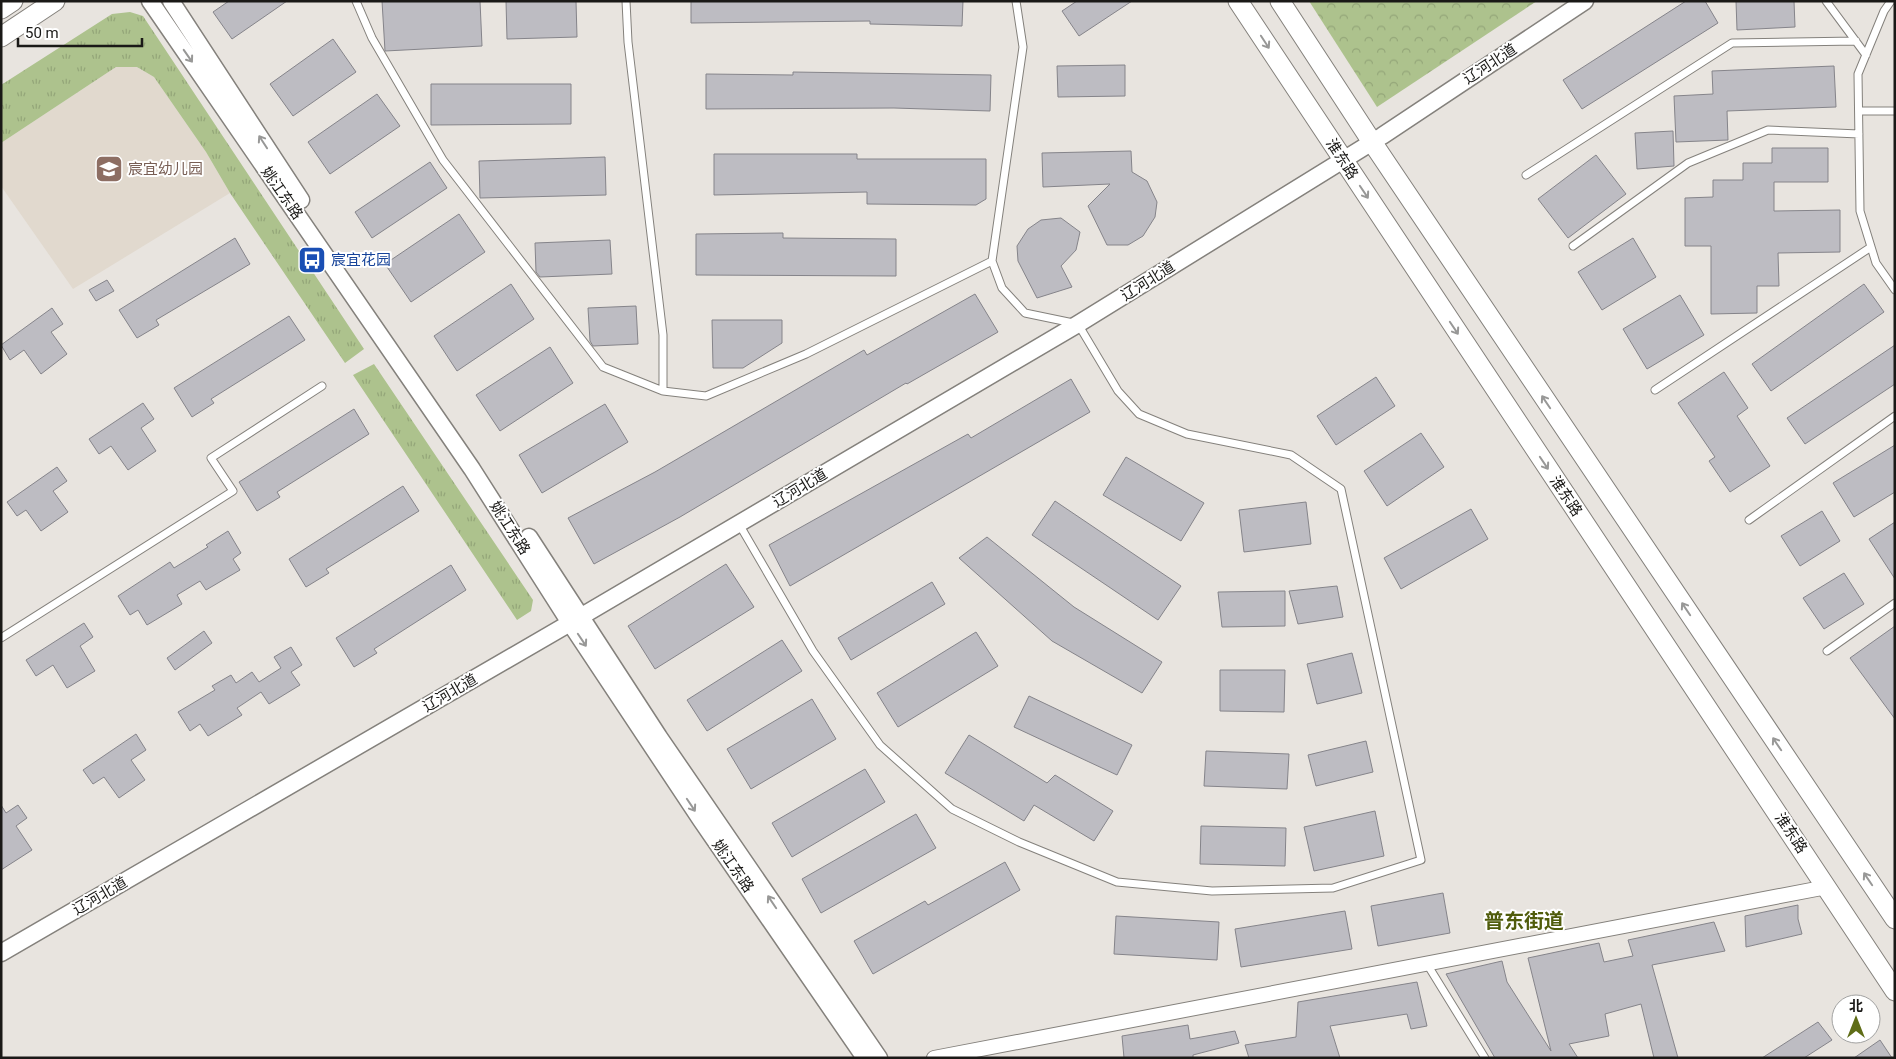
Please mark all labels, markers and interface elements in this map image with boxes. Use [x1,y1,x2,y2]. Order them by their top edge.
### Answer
scale bar [18,15,141,47]
text: 50 m [25,24,59,42]
one-way arrow [1260,35,1270,49]
street label: 辽河北道 [1460,40,1520,88]
one-way arrow [183,49,193,63]
street label: 淮东路 [1322,135,1362,183]
one-way arrow [258,136,268,150]
school or university icon: 宸宜幼儿园 [94,154,124,184]
place label: 宸宜幼儿园 [128,160,203,178]
street label: 姚江东路 [257,163,307,223]
one-way arrow [1359,185,1369,199]
bus stop icon: 宸宜花园 [297,245,327,275]
place label: 宸宜花园 [331,251,391,269]
street label: 辽河北道 [1118,257,1178,305]
one-way arrow [1449,320,1459,334]
one-way arrow [1541,395,1551,409]
one-way arrow [1539,456,1549,470]
street label: 辽河北道 [770,465,830,511]
street label: 淮东路 [1546,472,1586,520]
street label: 姚江东路 [486,498,534,558]
one-way arrow [1681,602,1691,616]
one-way arrow [577,633,587,647]
street label: 辽河北道 [420,670,480,716]
one-way arrow [1772,737,1782,751]
one-way arrow [686,798,696,812]
street label: 淮东路 [1771,809,1811,857]
street label: 姚江东路 [708,836,758,896]
one-way arrow [1862,872,1872,886]
street label: 辽河北道 [70,873,130,919]
one-way arrow [767,896,777,910]
district label: 普东街道 [1484,909,1564,933]
north arrow [1831,994,1881,1044]
text: 北 [1849,998,1863,1014]

